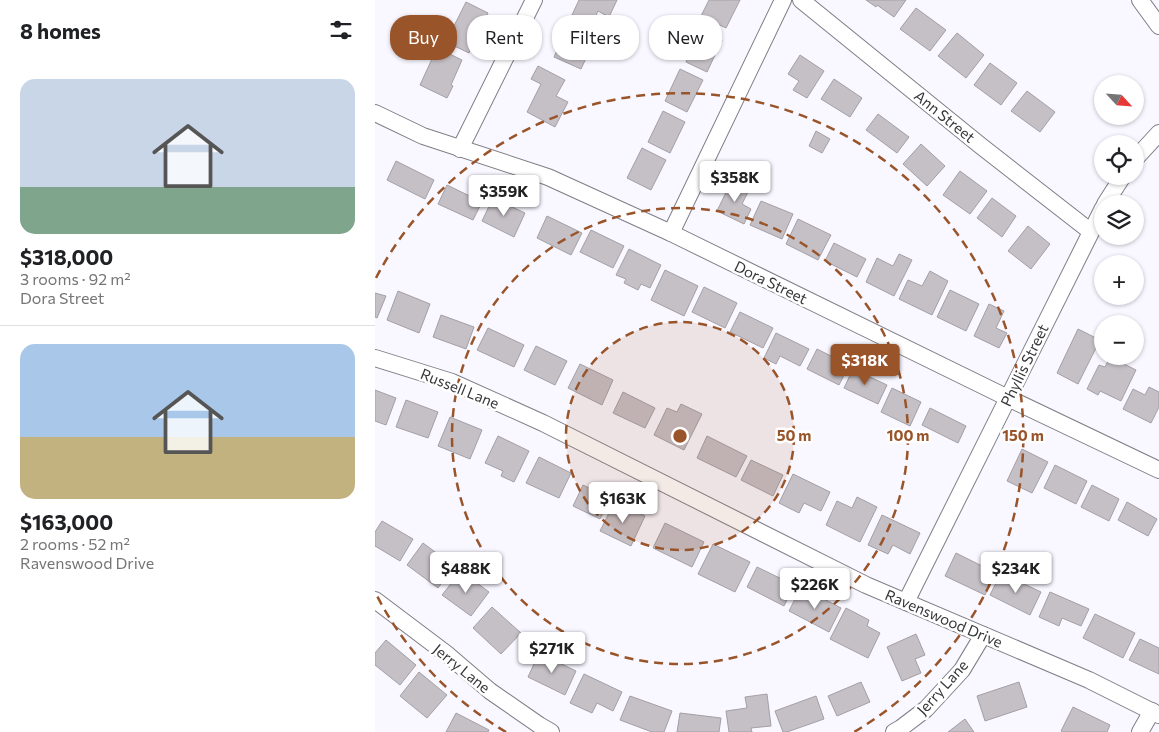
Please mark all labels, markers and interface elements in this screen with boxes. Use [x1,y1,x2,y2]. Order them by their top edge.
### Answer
chip: Buy [390,15,457,60]
chip: Rent [467,15,542,60]
chip: Filters [552,15,639,60]
chip: New [649,15,722,60]
icon: filters [327,16,355,44]
text: 8 homes [20,18,101,43]
north arrow [1094,75,1144,125]
map controls [1094,75,1144,365]
street label: Ann Street [911,86,979,146]
icon: home [143,111,233,201]
button: locate [1094,135,1144,185]
pin: $358K [700,160,770,203]
text: $358K [711,167,759,186]
pin: $359K [469,174,539,217]
text: $359K [480,181,528,200]
button: layers [1094,195,1144,245]
text: $318,000 [20,244,113,269]
button: + [1094,255,1144,305]
street label: Dora Street [732,257,810,307]
text: 3 rooms · 92 m² [20,269,131,288]
text: Dora Street [20,288,104,307]
button: − [1094,315,1144,365]
street label: Phyllis Street [996,321,1052,409]
pin: $318K [830,344,900,386]
text: $318K [842,350,888,369]
street label: Russell Lane [418,364,502,412]
icon: home [143,377,233,467]
text: 50 m [777,426,811,444]
text: 100 m [887,426,929,444]
text: 150 m [1002,426,1044,444]
centre of rings [671,427,689,445]
pin: $163K [588,482,658,524]
text: $163K [600,488,646,507]
text: $163,000 [20,509,113,534]
text: 2 rooms · 52 m² [20,534,130,553]
pin: $488K [431,552,501,594]
pin: $234K [981,552,1051,594]
text: Ravenswood Drive [20,553,154,572]
text: $488K [441,558,491,577]
text: $234K [992,558,1040,577]
pin: $226K [780,568,850,610]
text: $226K [791,574,839,593]
street label: Ravenswood Drive [883,585,1005,651]
pin: $271K [517,632,587,674]
text: $271K [529,638,575,657]
street label: Jerry Lane [430,640,494,696]
street label: Jerry Lane [913,656,971,718]

